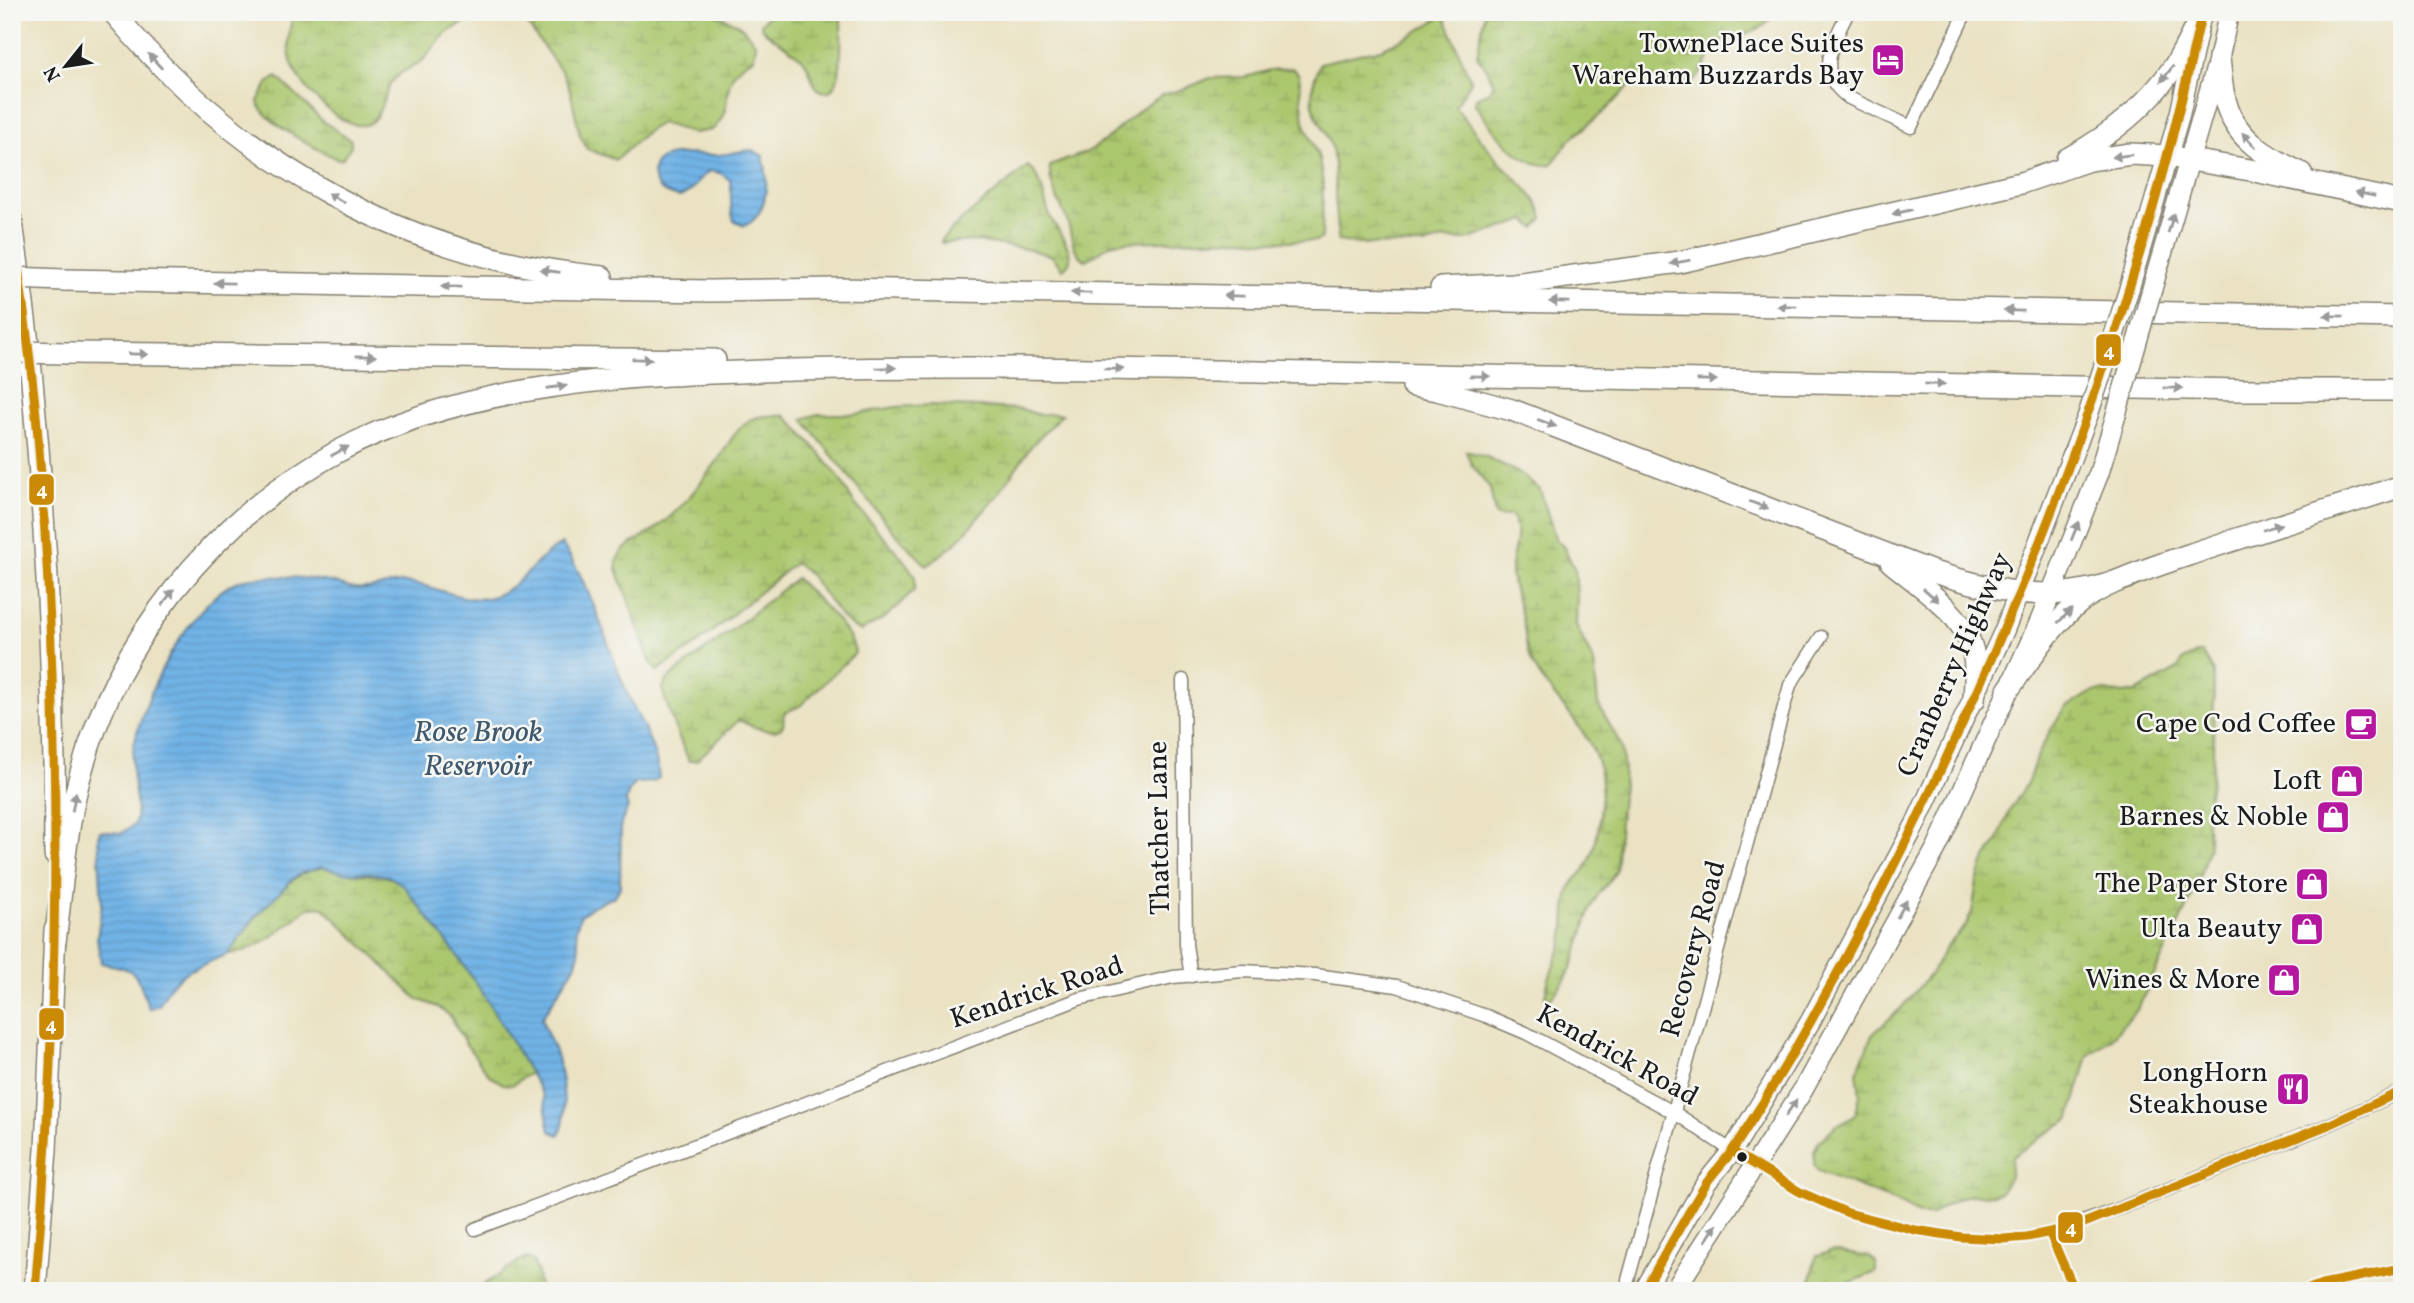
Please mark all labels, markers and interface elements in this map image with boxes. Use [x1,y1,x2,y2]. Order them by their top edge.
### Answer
place label: TownePlace Suites Wareham Buzzards Bay [1572,25,1864,96]
north arrow [32,32,102,102]
hotel icon: TownePlace Suites Wareham Buzzards Bay [1869,41,1907,79]
one-way arrow [147,52,163,70]
text: N [38,61,68,86]
one-way arrow [2159,65,2174,83]
one-way arrow [2241,131,2257,149]
one-way arrow [2111,150,2133,161]
one-way arrow [2354,188,2376,199]
one-way arrow [325,192,345,204]
one-way arrow [1891,207,1913,218]
one-way arrow [2166,213,2176,234]
one-way arrow [1669,257,1691,268]
one-way arrow [539,265,561,276]
one-way arrow [212,277,234,288]
one-way arrow [440,281,462,292]
one-way arrow [1070,287,1092,299]
one-way arrow [1222,290,1244,301]
one-way arrow [1548,296,1570,308]
one-way arrow [1775,300,1797,312]
one-way arrow [2003,305,2025,316]
one-way arrow [2322,310,2344,322]
line badge: 4 [2095,333,2122,367]
text: 4 [2103,339,2115,365]
one-way arrow [128,348,150,359]
one-way arrow [355,350,377,362]
one-way arrow [632,353,654,365]
one-way arrow [875,363,897,374]
one-way arrow [1103,363,1125,375]
one-way arrow [1469,370,1491,382]
one-way arrow [1696,374,1718,386]
one-way arrow [1924,378,1946,390]
one-way arrow [546,382,568,393]
one-way arrow [2162,383,2184,394]
one-way arrow [1537,417,1558,428]
one-way arrow [330,445,350,456]
line badge: 4 [28,473,55,506]
text: 4 [36,478,48,504]
one-way arrow [1749,499,1770,510]
one-way arrow [2070,520,2081,541]
one-way arrow [2262,522,2283,532]
street label: Cranberry Highway [1888,547,2022,783]
one-way arrow [1922,587,1939,602]
one-way arrow [161,588,175,606]
one-way arrow [2056,609,2073,625]
place label: Cape Cod Coffee [2136,705,2336,744]
cafe icon: Cape Cod Coffee [2342,705,2380,743]
water label: Rose Brook Reservoir [414,712,543,788]
street label: Thatcher Lane [1139,741,1181,915]
place label: Loft [2272,762,2322,801]
shop icon: Loft [2328,762,2366,800]
one-way arrow [69,791,80,813]
place label: Barnes & Noble [2119,798,2308,837]
shop icon: Barnes & Noble [2314,798,2352,836]
street label: Recovery Road [1652,856,1736,1042]
place label: The Paper Store [2095,865,2288,904]
shop icon: The Paper Store [2293,865,2331,903]
one-way arrow [1896,900,1908,919]
place label: Ulta Beauty [2140,910,2282,949]
shop icon: Ulta Beauty [2288,910,2326,948]
street label: Kendrick Road [946,947,1128,1039]
place label: Wines & More [2085,961,2260,1000]
shop icon: Wines & More [2265,961,2303,999]
street label: Kendrick Road [1529,995,1705,1117]
line badge: 4 [38,1007,65,1041]
text: 4 [45,1013,57,1039]
place label: LongHorn Steakhouse [2128,1054,2268,1125]
restaurant icon: LongHorn Steakhouse [2274,1070,2312,1108]
one-way arrow [1785,1098,1798,1118]
unlabelled marker [1735,1150,1749,1164]
line badge: 4 [2057,1211,2084,1244]
text: 4 [2065,1216,2077,1242]
one-way arrow [1704,1224,1717,1243]

